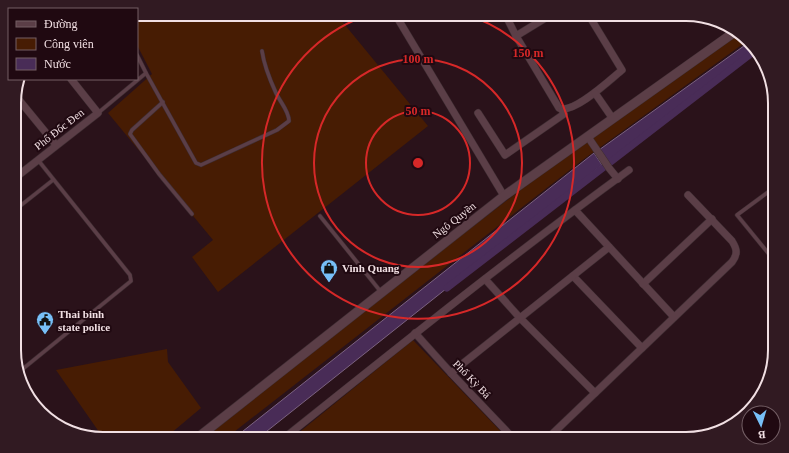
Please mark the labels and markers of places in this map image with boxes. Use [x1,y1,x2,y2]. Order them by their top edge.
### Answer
centre of rings [411,156,425,170]
shop icon: Vinh Quang [319,258,339,283]
place label: Vinh Quang [342,262,400,274]
place label: Thai binh state police [58,308,110,333]
public building icon: Thai binh state police [35,310,55,335]

